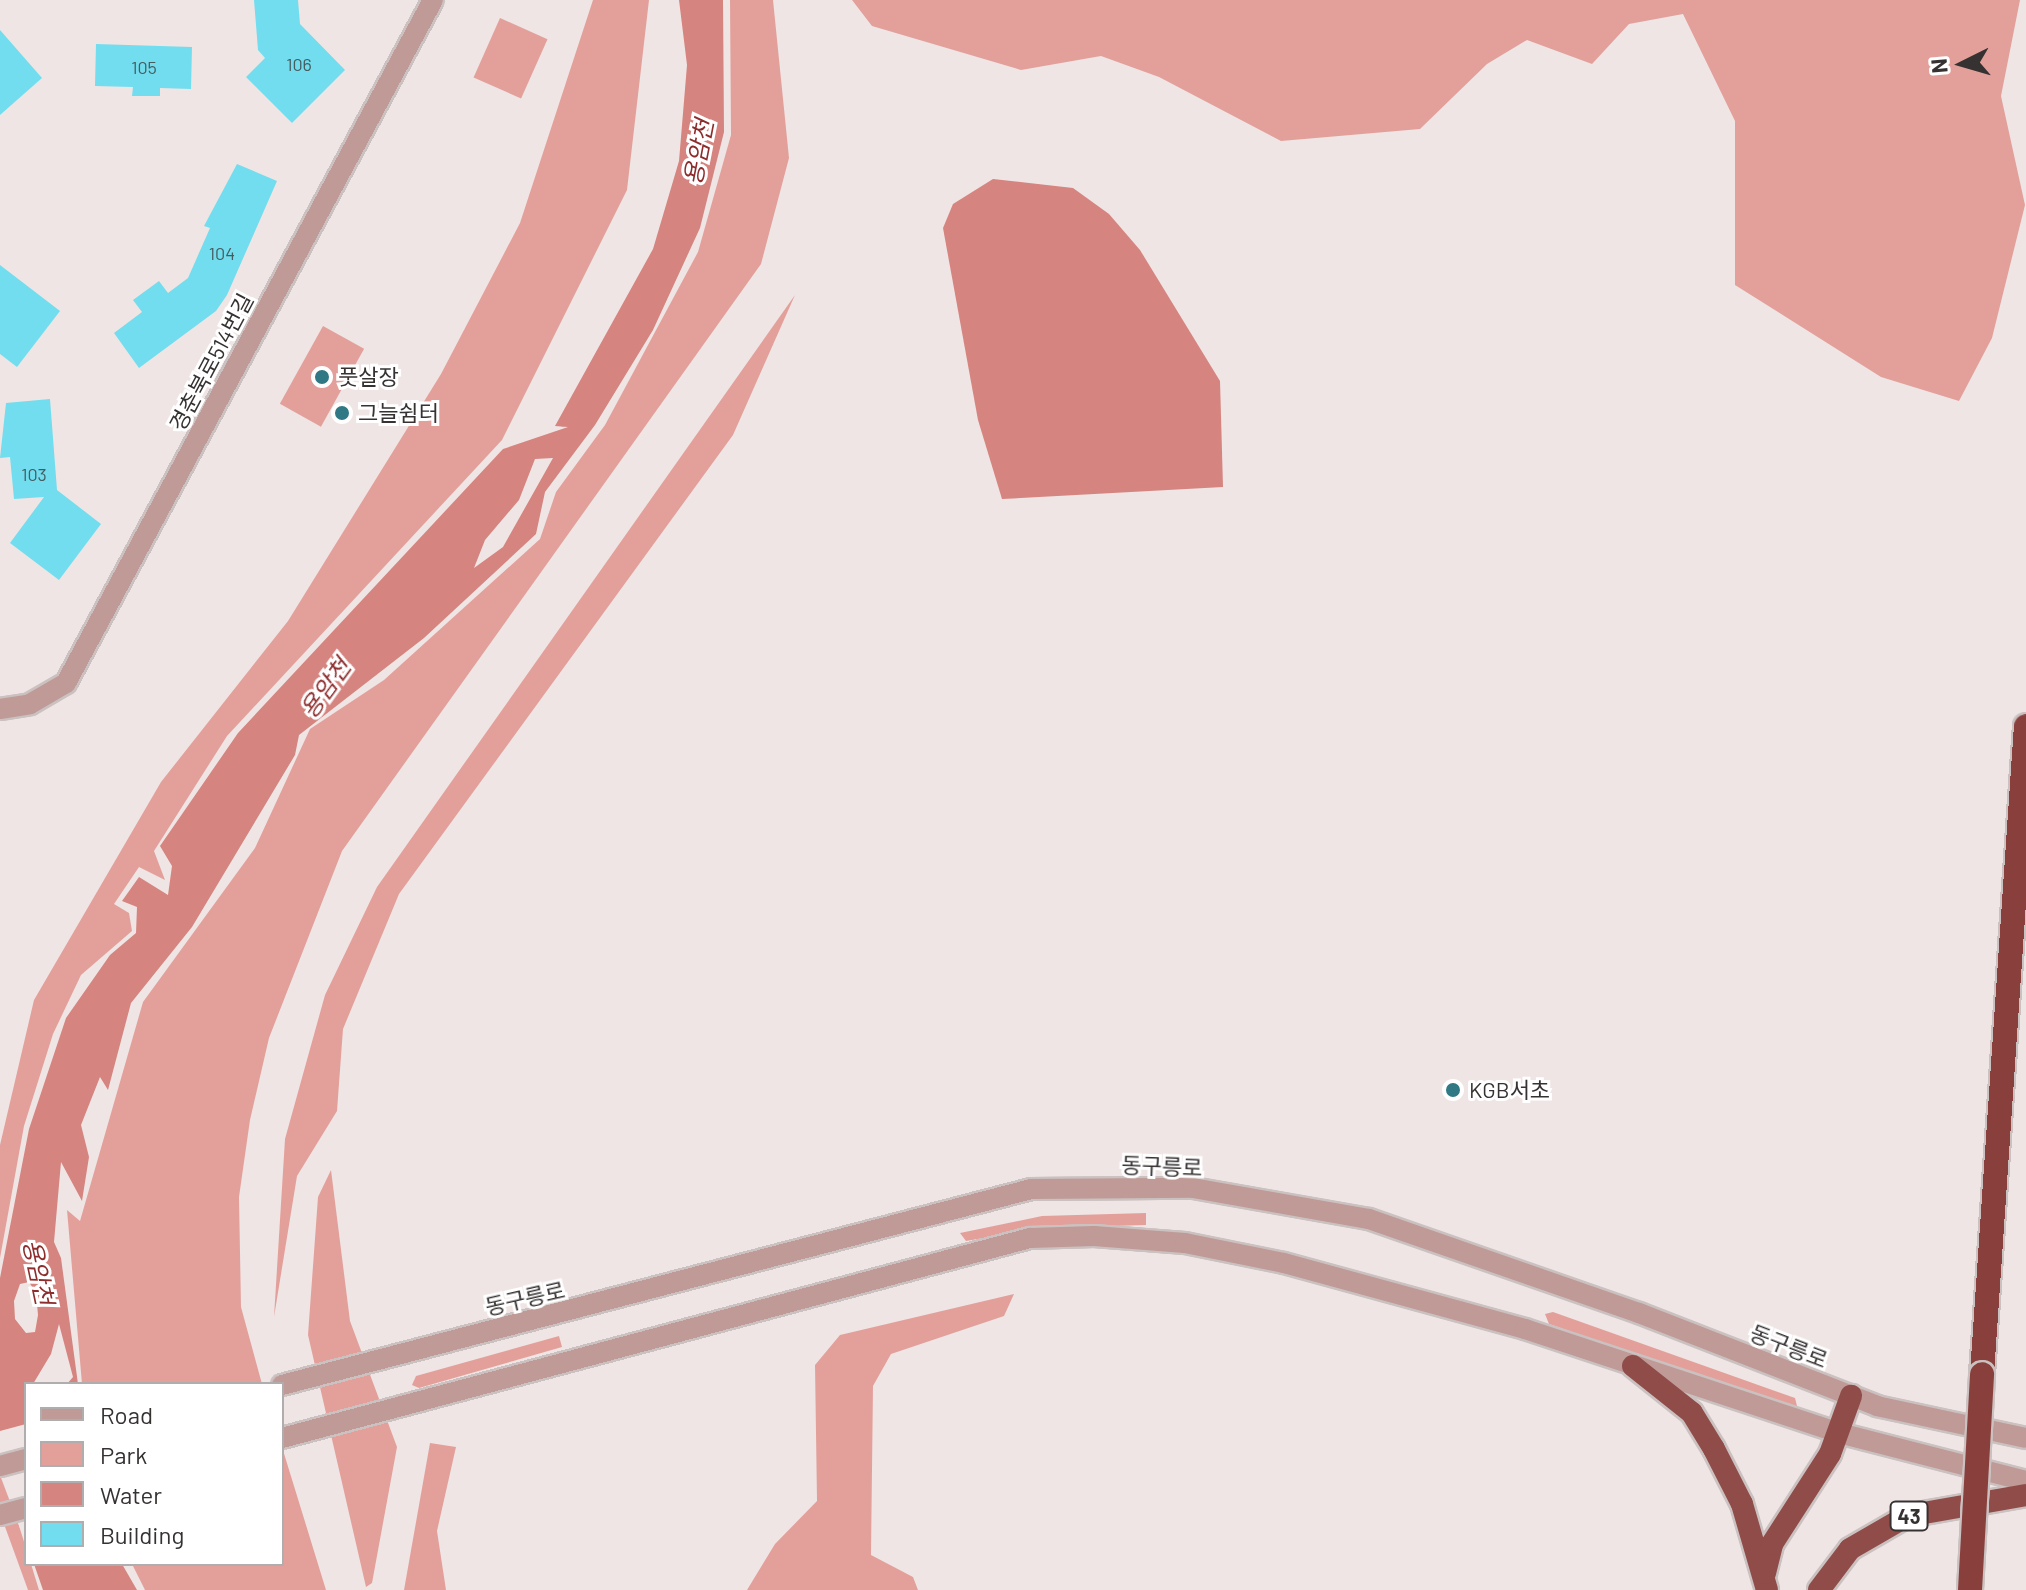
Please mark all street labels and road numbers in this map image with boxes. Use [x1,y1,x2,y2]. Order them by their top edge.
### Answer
street label: 경춘북로514번길 [164,289,258,435]
street label: 동구릉로 [1121,1151,1203,1181]
street label: 동구릉로 [483,1276,567,1320]
street label: 동구릉로 [1746,1319,1832,1373]
road number: 43 [1889,1500,1929,1532]

